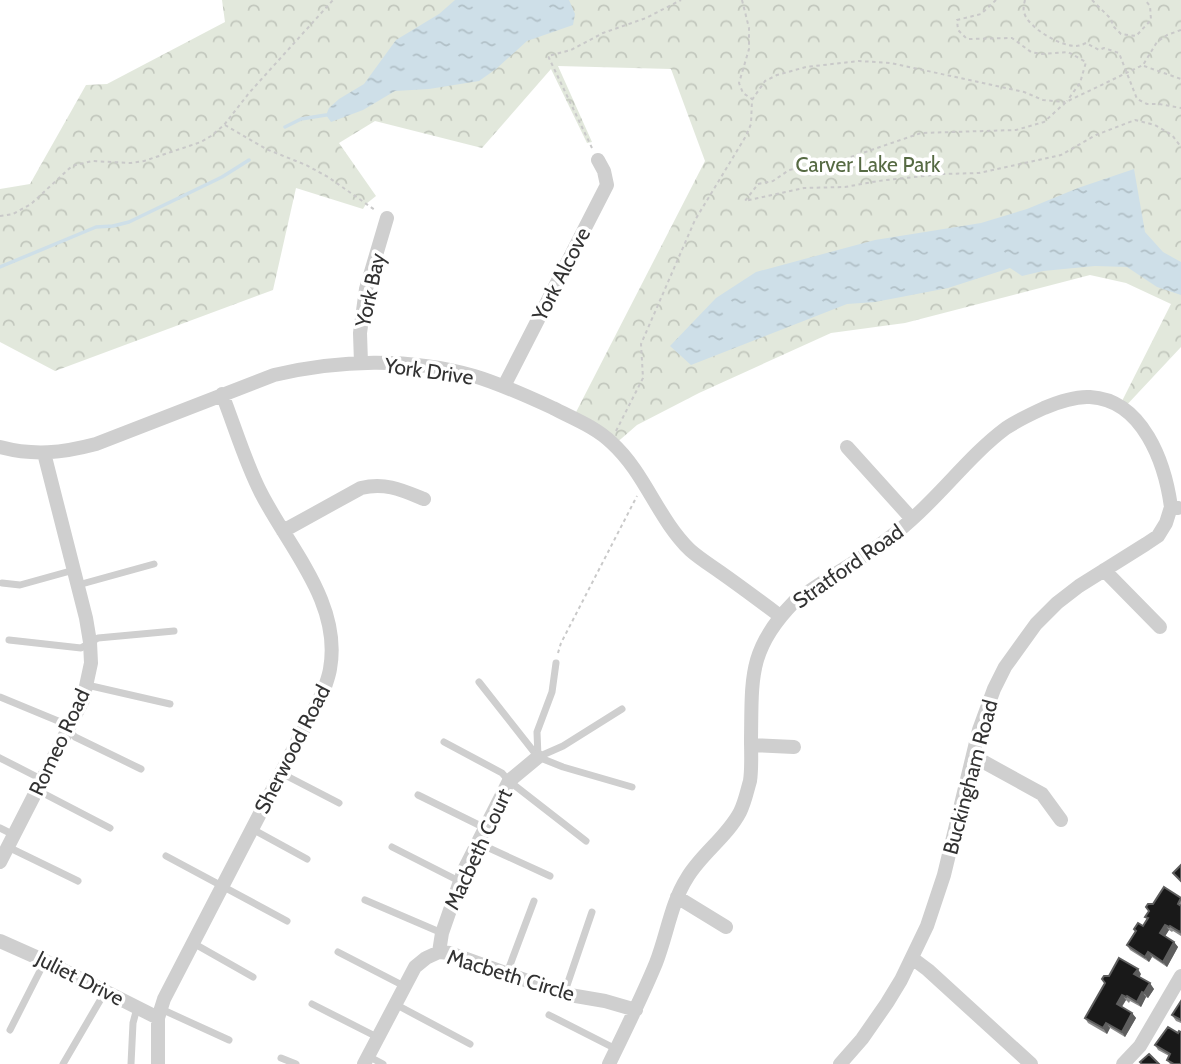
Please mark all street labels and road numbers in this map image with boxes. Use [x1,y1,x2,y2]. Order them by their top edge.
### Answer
street label: York Alcove [526,223,595,326]
street label: York Bay [350,250,390,330]
street label: York Drive [382,352,475,390]
street label: Stratford Road [788,519,908,613]
street label: Sherwood Road [249,680,335,818]
street label: Romeo Road [23,685,95,799]
street label: Buckingham Road [937,697,1003,857]
street label: Macbeth Court [439,784,517,914]
street label: Macbeth Circle [444,944,578,1006]
street label: Juliet Drive [31,945,128,1011]

